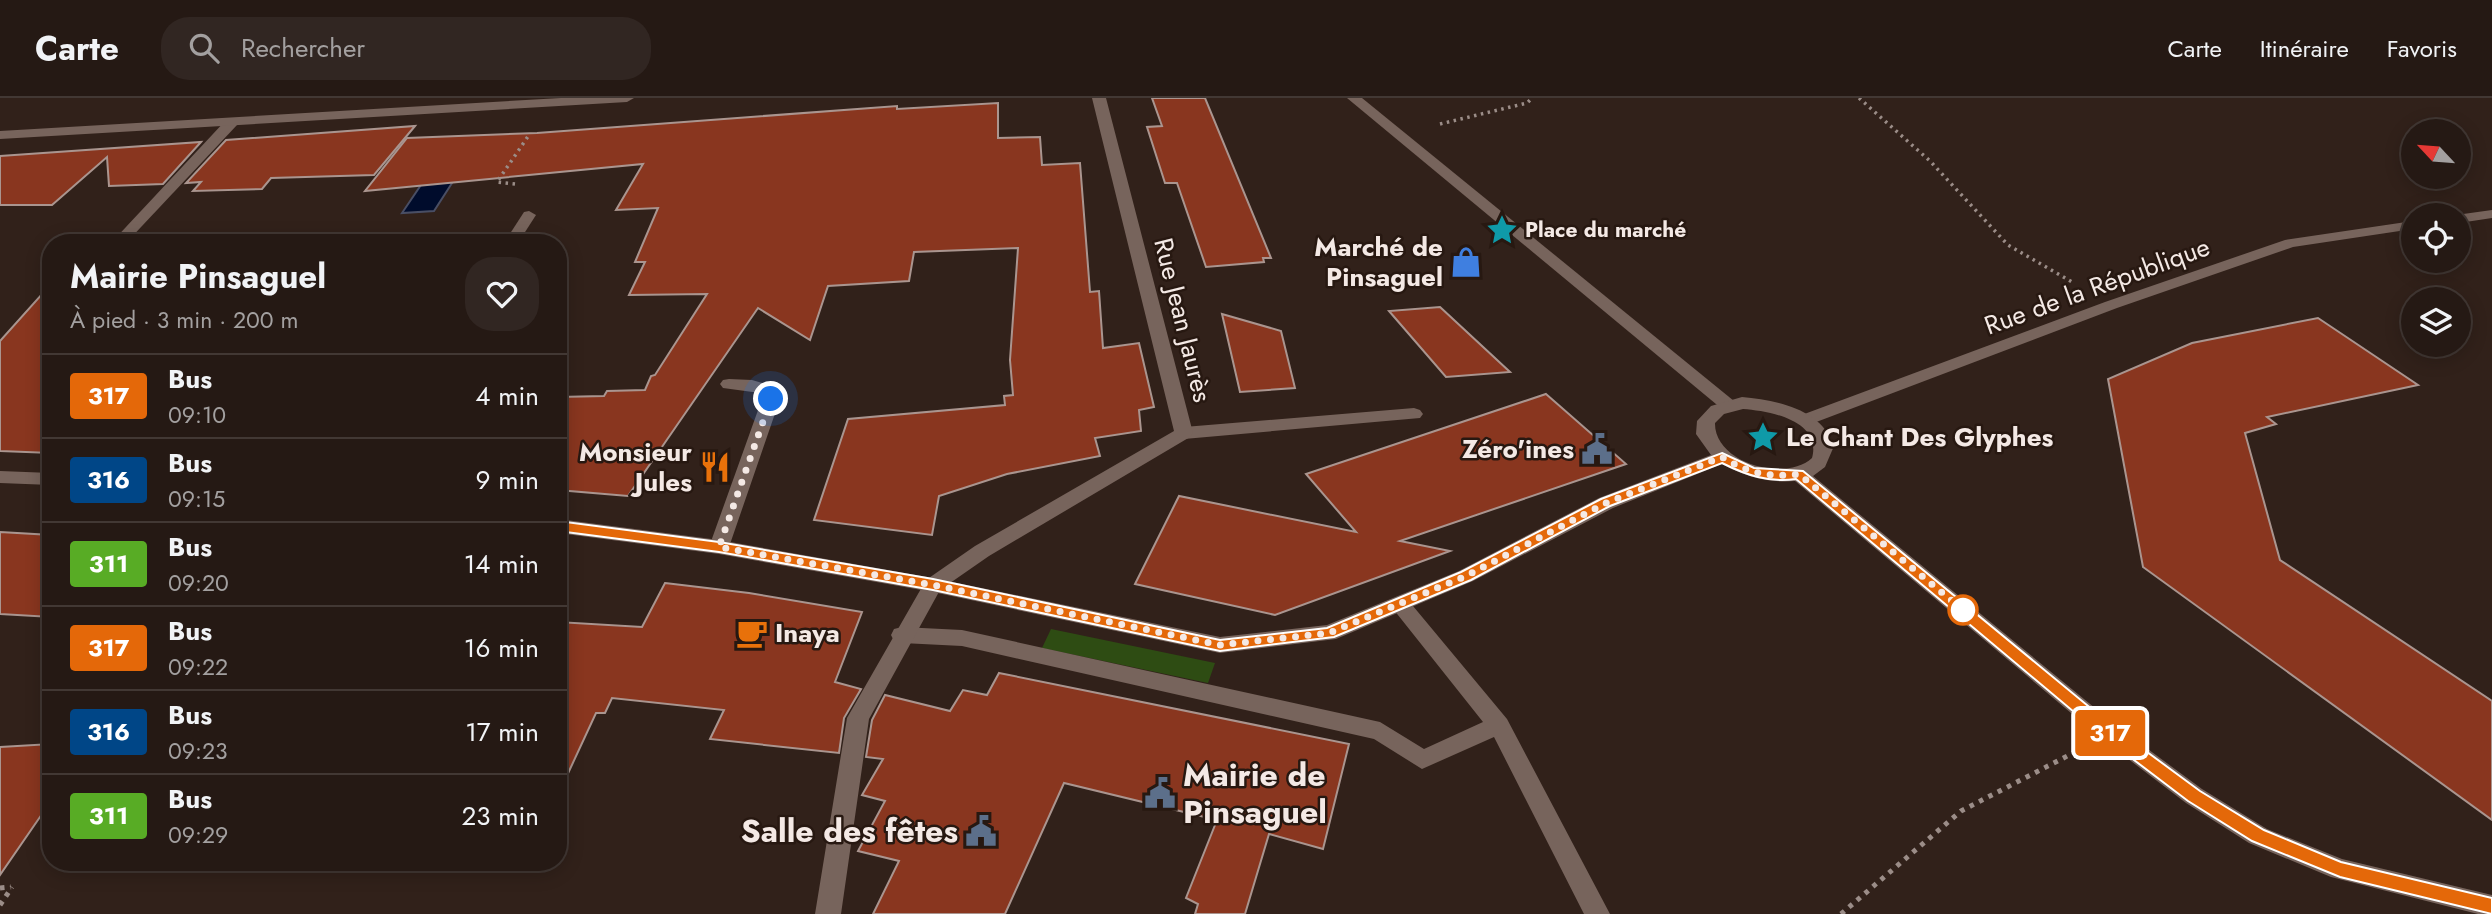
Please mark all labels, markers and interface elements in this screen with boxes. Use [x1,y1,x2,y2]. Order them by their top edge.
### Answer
search box [161,17,651,80]
text: Carte [35,25,119,72]
icon: search [185,29,223,67]
text: Rechercher [241,29,365,67]
text: Carte [2167,31,2222,66]
text: Itinéraire [2260,31,2349,66]
text: Favoris [2387,31,2457,66]
north arrow [2401,119,2471,189]
map controls [2401,119,2471,357]
button: locate [2401,203,2471,273]
place icon: Place du marché [1485,213,1519,247]
place label: Place du marché [1525,215,1686,245]
place label: Marché de Pinsaguel [1314,228,1443,296]
street label: Rue de la République [1979,228,2215,344]
street label: Rue Jean Jaurès [1144,234,1222,406]
shop icon: Marché de Pinsaguel [1449,245,1483,279]
text: Mairie Pinsaguel [70,253,326,300]
button: heart [465,257,539,331]
button: layers [2401,287,2471,357]
text: À pied · 3 min · 200 m [70,303,299,337]
text: Bus [168,360,212,398]
text: 4 min [475,377,539,415]
text: 317 [88,378,129,413]
your location [753,381,788,416]
text: 09:10 [168,398,226,432]
place label: Le Chant Des Glyphes [1786,418,2054,456]
place icon: Le Chant Des Glyphes [1746,420,1780,454]
place label: Zéro'ines [1462,430,1574,468]
public building icon: Zéro'ines [1580,432,1614,466]
place label: Monsieur Jules [579,433,692,501]
text: Bus [168,444,212,482]
restaurant icon: Monsieur Jules [698,450,732,484]
text: 9 min [476,461,539,499]
text: 316 [87,462,130,497]
text: 09:15 [168,482,225,516]
text: Bus [168,528,212,566]
text: 14 min [464,545,539,583]
text: 311 [89,546,128,581]
text: 09:20 [168,566,229,600]
unlabelled marker [1948,595,1978,625]
text: Bus [168,612,212,650]
place label: Inaya [775,614,840,652]
cafe icon: Inaya [735,616,769,650]
text: 16 min [464,629,539,667]
text: 317 [88,630,129,665]
text: 09:22 [168,650,228,684]
text: Bus [168,696,212,734]
line badge: 317 [2070,710,2150,756]
text: 17 min [465,713,539,751]
text: 316 [87,714,130,749]
text: 317 [2089,715,2131,750]
text: 09:23 [168,734,228,768]
place label: Mairie de Pinsaguel [1183,752,1327,835]
public building icon: Mairie de Pinsaguel [1143,776,1177,810]
text: Bus [168,780,212,818]
text: 23 min [462,797,539,835]
text: 311 [89,798,128,833]
place label: Salle des fêtes [741,808,958,854]
public building icon: Salle des fêtes [964,814,998,848]
text: 09:29 [168,818,228,852]

